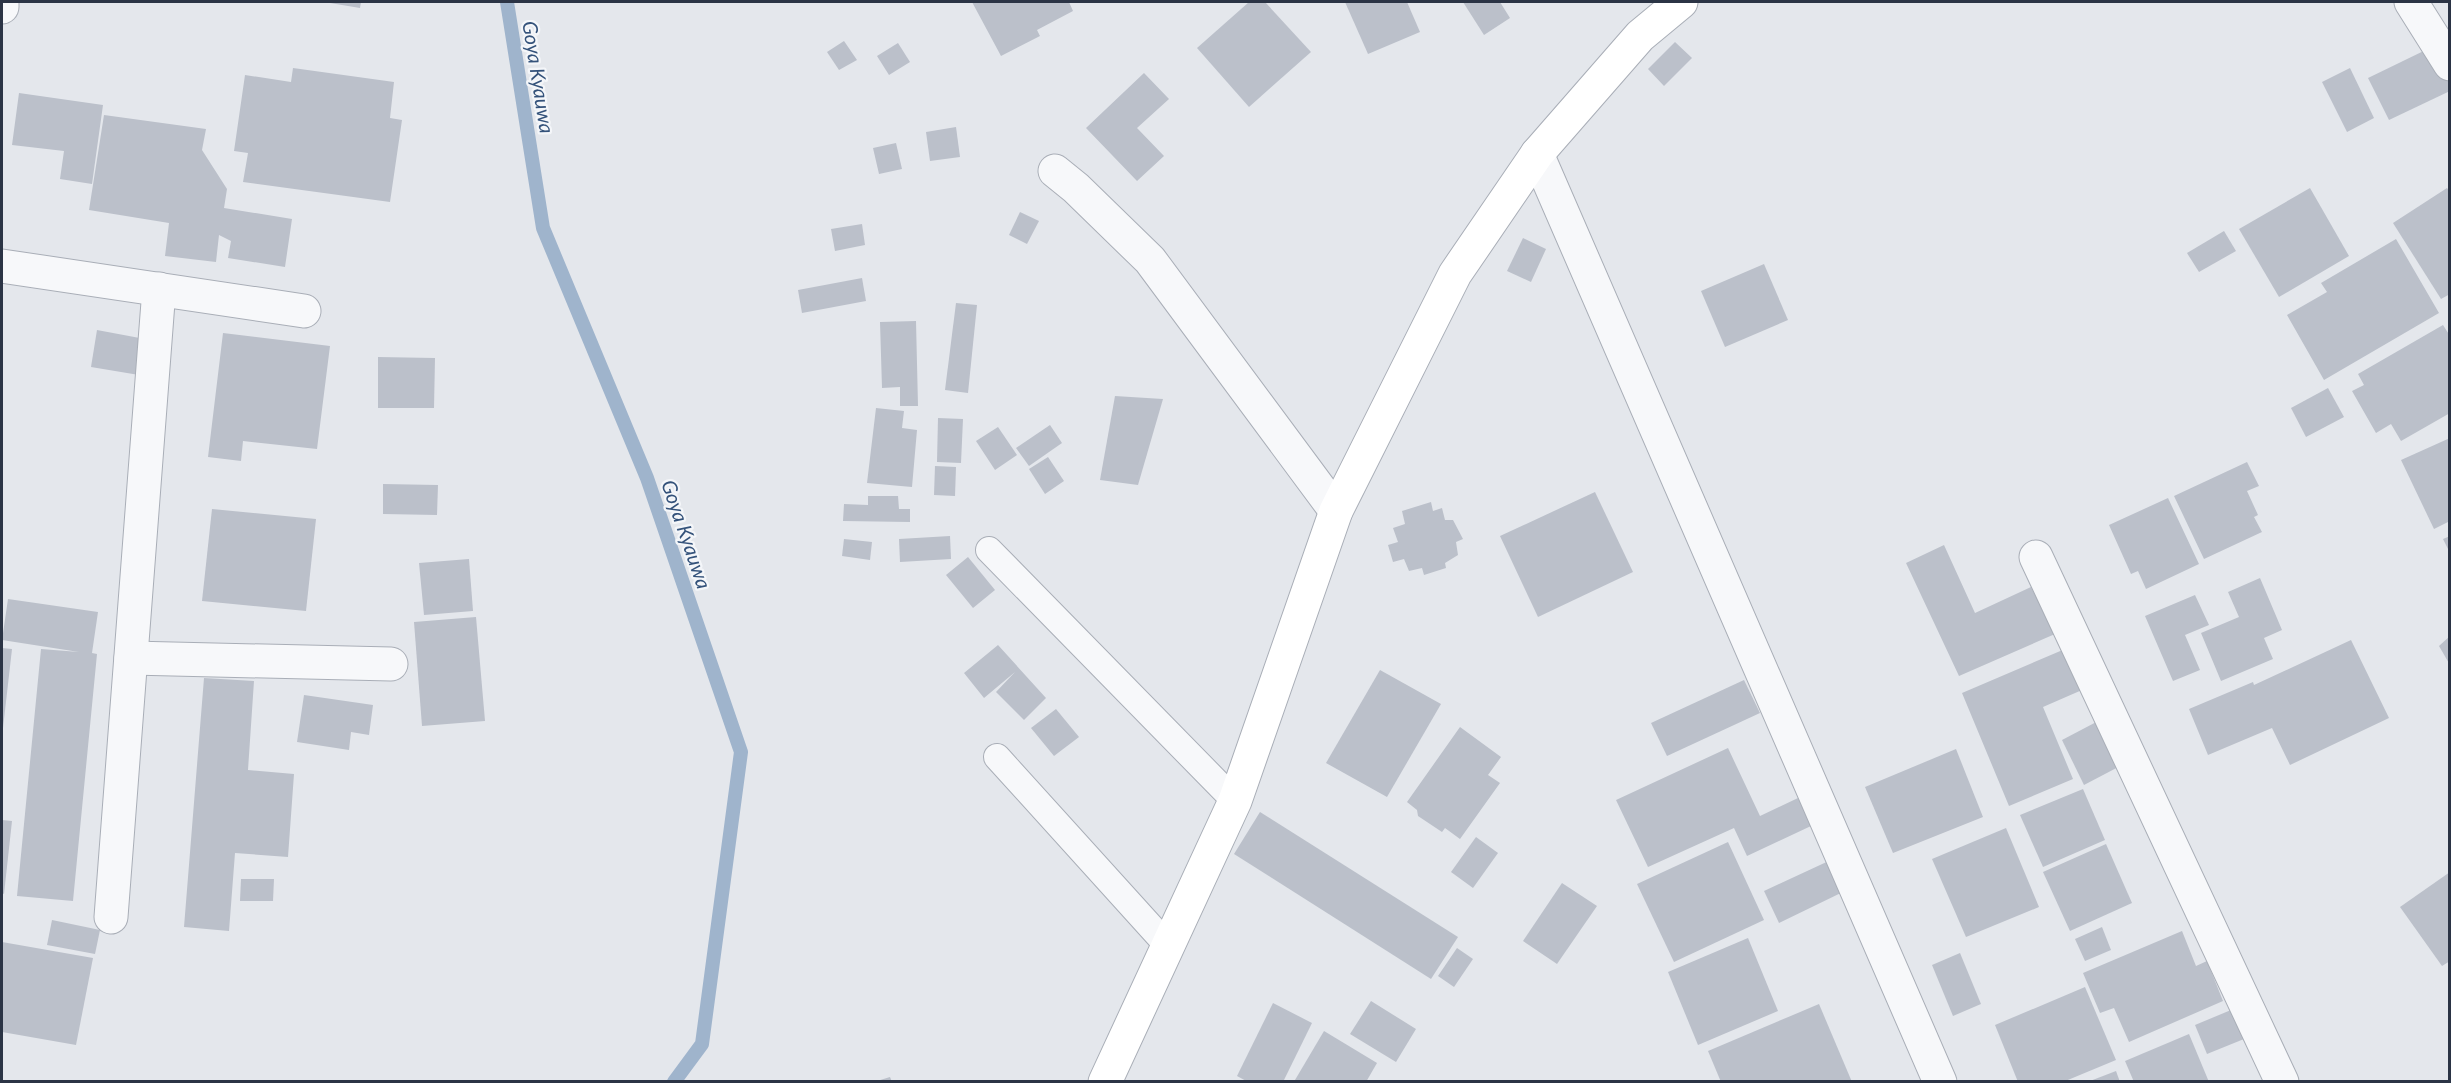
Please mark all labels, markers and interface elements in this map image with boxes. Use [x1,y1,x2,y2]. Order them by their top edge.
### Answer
water label: Goya Kyauwa [518,19,560,135]
water label: Goya Kyauwa [657,476,717,592]

